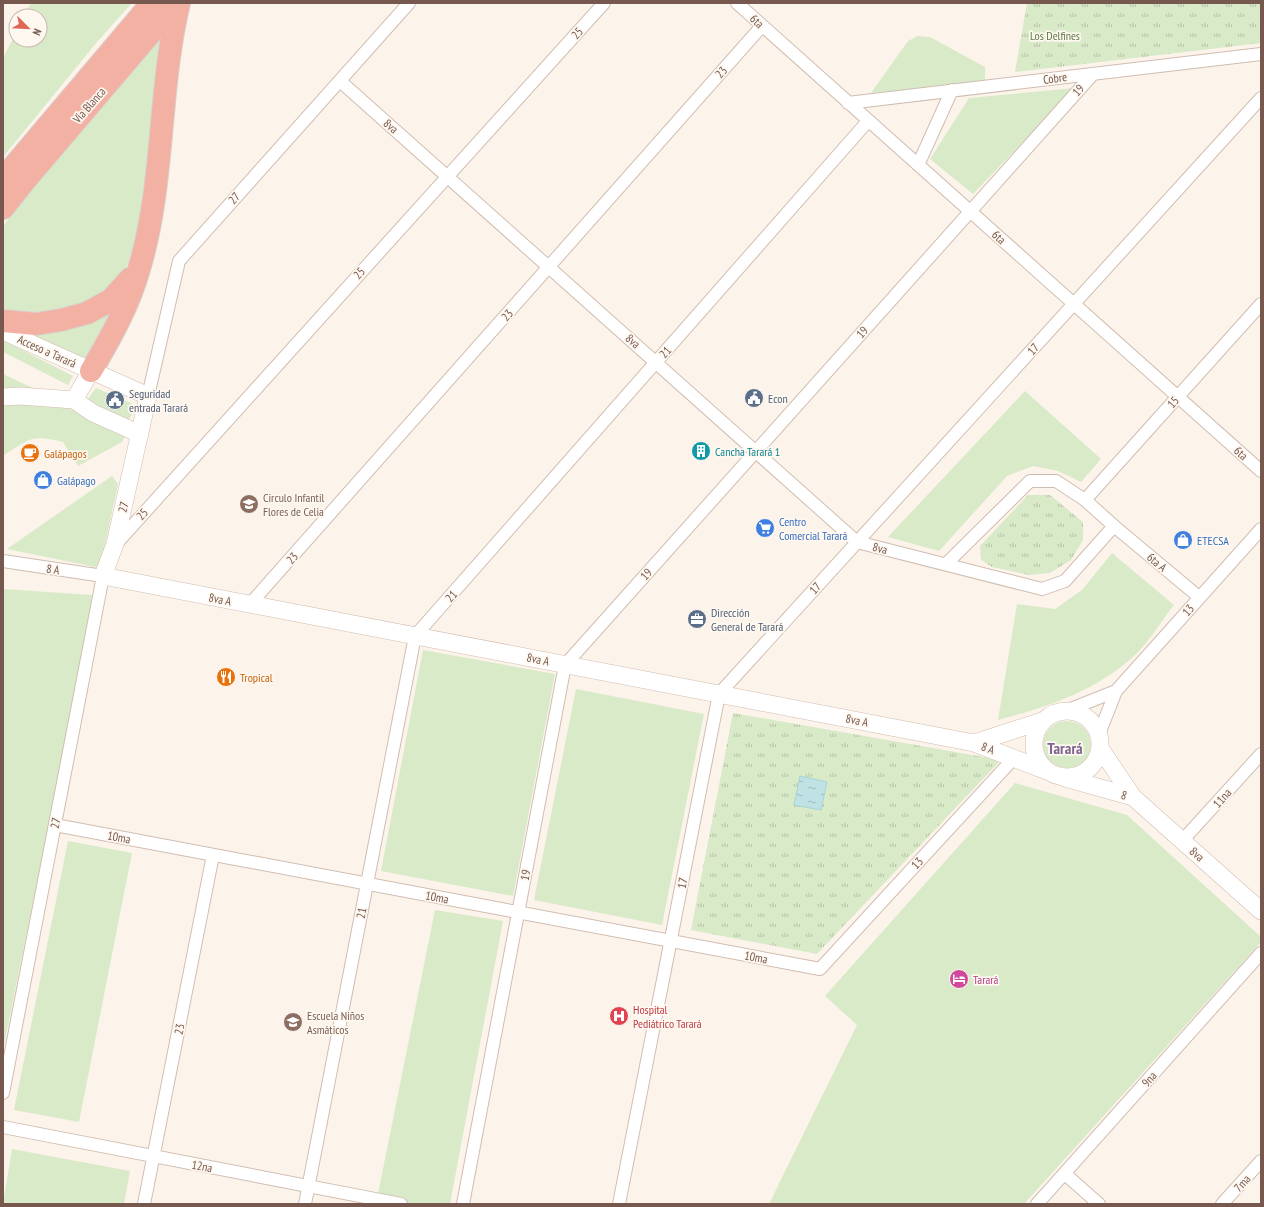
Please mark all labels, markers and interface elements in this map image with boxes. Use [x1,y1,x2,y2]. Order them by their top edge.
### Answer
north arrow [8,8,48,48]
street label: 6ta [747,11,767,31]
street label: 25 [568,24,586,42]
text: N [30,27,45,38]
park label: Los Delfines [1030,28,1080,43]
street label: 23 [712,63,730,81]
street label: Cobre [1042,69,1068,87]
street label: 19 [1069,81,1087,99]
street label: Vía Blanca [69,84,109,127]
street label: 8va [380,115,402,137]
street label: 27 [225,189,243,207]
street label: 6ta [989,227,1009,247]
street label: 25 [350,264,368,282]
street label: 23 [498,306,516,324]
street label: 19 [853,323,871,341]
street label: 8va [622,330,644,352]
street label: Acceso a Tarará [15,331,79,371]
street label: 17 [1024,340,1042,358]
street label: 21 [656,343,674,361]
place label: Seguridad entrada Tarará [129,386,188,415]
public building icon: Econ [743,387,765,409]
public building icon: Seguridad entrada Tarará [104,389,126,411]
place label: Econ [768,391,788,406]
street label: 15 [1164,393,1182,411]
building icon: Cancha Tarará 1 [690,440,712,462]
cafe icon: Galápagos [19,442,41,464]
street label: 6ta [1231,443,1251,463]
place label: Cancha Tarará 1 [715,444,780,459]
place label: Galápagos [44,446,87,461]
shop icon: Galápago [32,469,54,491]
place label: Galápago [57,473,96,488]
place label: Circulo Infantil Flores de Celia [263,490,325,519]
school or university icon: Circulo Infantil Flores de Celia [238,493,260,515]
street label: 27 [114,500,132,514]
street label: 25 [133,505,151,523]
place label: Centro Comercial Tarará [779,514,848,543]
supermarket icon: Centro Comercial Tarará [754,517,776,539]
shop icon: ETECSA [1172,529,1194,551]
place label: ETECSA [1197,533,1229,548]
street label: 8va [871,539,889,557]
street label: 23 [283,549,301,567]
street label: 6ta A [1144,549,1170,575]
street label: 8 A [45,561,61,577]
street label: 19 [637,565,655,583]
street label: 17 [806,579,824,597]
street label: 21 [442,587,460,605]
street label: 8va A [207,589,233,609]
street label: 13 [1179,601,1197,619]
place label: Dirección General de Tarará [711,605,783,634]
office icon: Dirección General de Tarará [686,608,708,630]
street label: 8va A [525,649,551,669]
restaurant icon: Tropical [215,666,237,688]
place label: Tropical [240,670,273,685]
street label: 8va A [844,710,870,730]
district label: Tarará [1047,738,1083,758]
street label: 8 A [979,739,997,758]
street label: 11na [1209,785,1235,811]
street label: 8 [1119,787,1129,803]
street label: 27 [47,816,63,830]
street label: 10ma [106,827,132,847]
street label: 8va [1186,843,1208,865]
street label: 13 [908,854,926,872]
street label: 19 [517,868,533,882]
street label: 17 [674,876,690,890]
street label: 10ma [424,887,450,907]
street label: 21 [353,906,369,920]
street label: 10ma [743,947,769,967]
hotel icon: Tarará [948,968,970,990]
place label: Tarará [973,972,999,987]
place label: Hospital Pediátrico Tarará [633,1002,702,1031]
hospital icon: Hospital Pediátrico Tarará [608,1005,630,1027]
place label: Escuela Niños Asmáticos [307,1008,364,1037]
school or university icon: Escuela Niños Asmáticos [282,1011,304,1033]
street label: 23 [171,1022,187,1036]
street label: 9na [1138,1068,1160,1090]
street label: 12na [190,1157,214,1175]
street label: 7ma [1230,1171,1254,1195]

